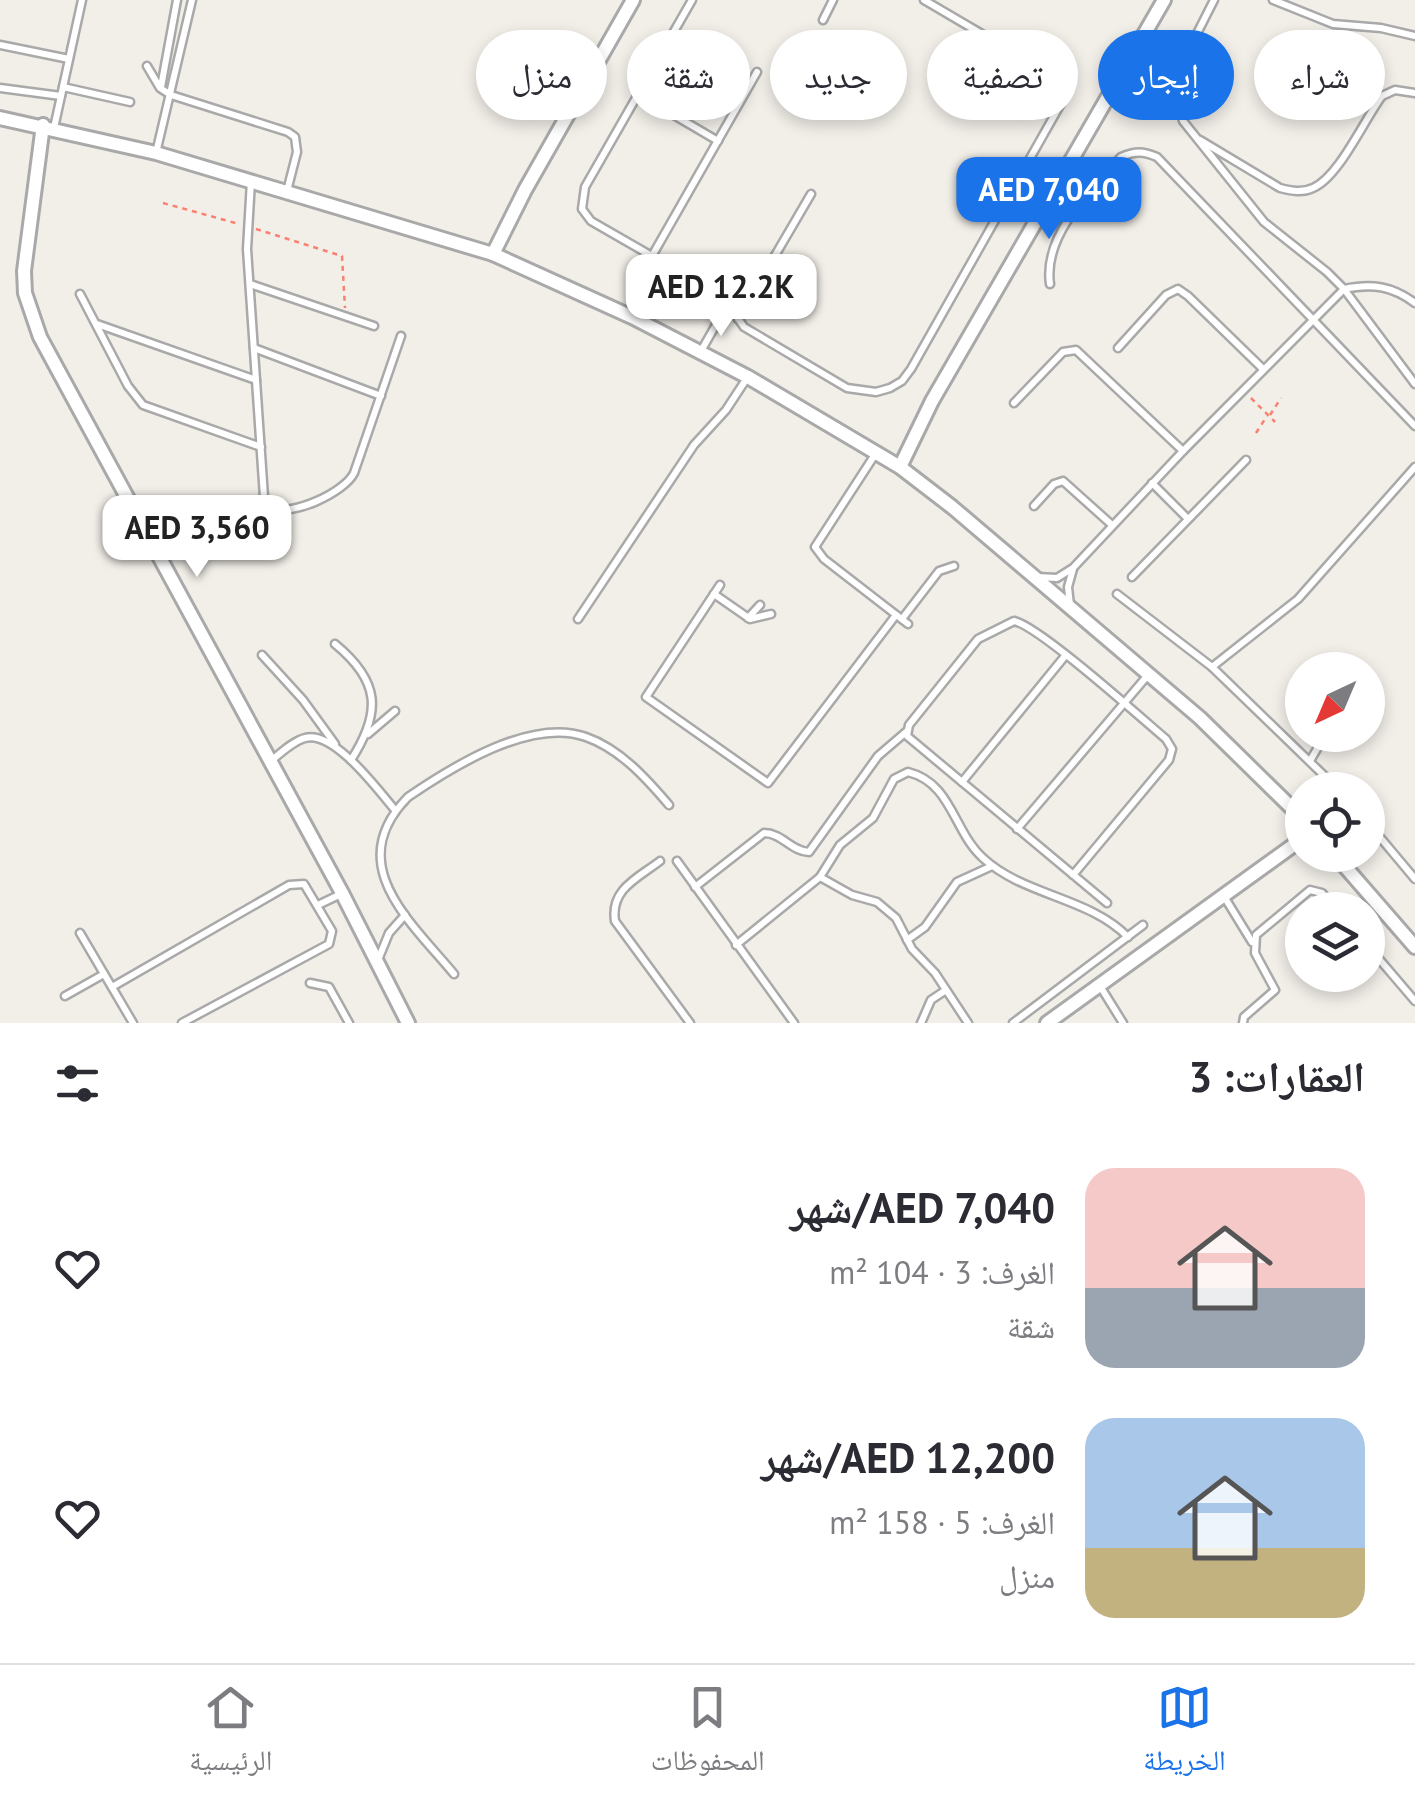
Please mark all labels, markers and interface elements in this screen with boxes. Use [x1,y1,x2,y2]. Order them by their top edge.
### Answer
chip: منزل [476,30,607,120]
chip: شقة [627,30,750,120]
chip: جديد [770,30,907,120]
chip: تصفية [927,30,1078,120]
chip: إيجار [1098,30,1234,120]
chip: شراء [1254,30,1385,120]
pin: AED 7,040 [935,157,1163,242]
text: AED 7,040 [978,168,1120,210]
pin: AED 12.2K [607,254,835,339]
text: AED 12.2K [648,265,794,307]
pin: AED 3,560 [83,495,311,580]
text: AED 3,560 [124,506,270,548]
north arrow [1285,652,1385,752]
map controls [1285,652,1385,992]
button: locate [1285,772,1385,872]
button: layers [1285,892,1385,992]
text: العقارات: 3 [1188,1049,1365,1104]
icon: filters [50,1056,105,1111]
text: AED 7,040/شهر [790,1180,1055,1235]
icon: home [1165,1208,1285,1328]
icon: heart [50,1241,105,1296]
text: الغرف: 3 · 104 m² [829,1251,1055,1293]
text: شقة [1007,1305,1055,1347]
text: AED 12,200/شهر [761,1430,1055,1485]
icon: home [1165,1458,1285,1578]
icon: heart [50,1491,105,1546]
text: الغرف: 5 · 158 m² [829,1501,1055,1543]
text: منزل [999,1555,1055,1597]
tab: الرئيسية [189,1680,272,1788]
tab: المحفوظات [651,1680,765,1788]
tab: الخريطة [1143,1680,1226,1788]

